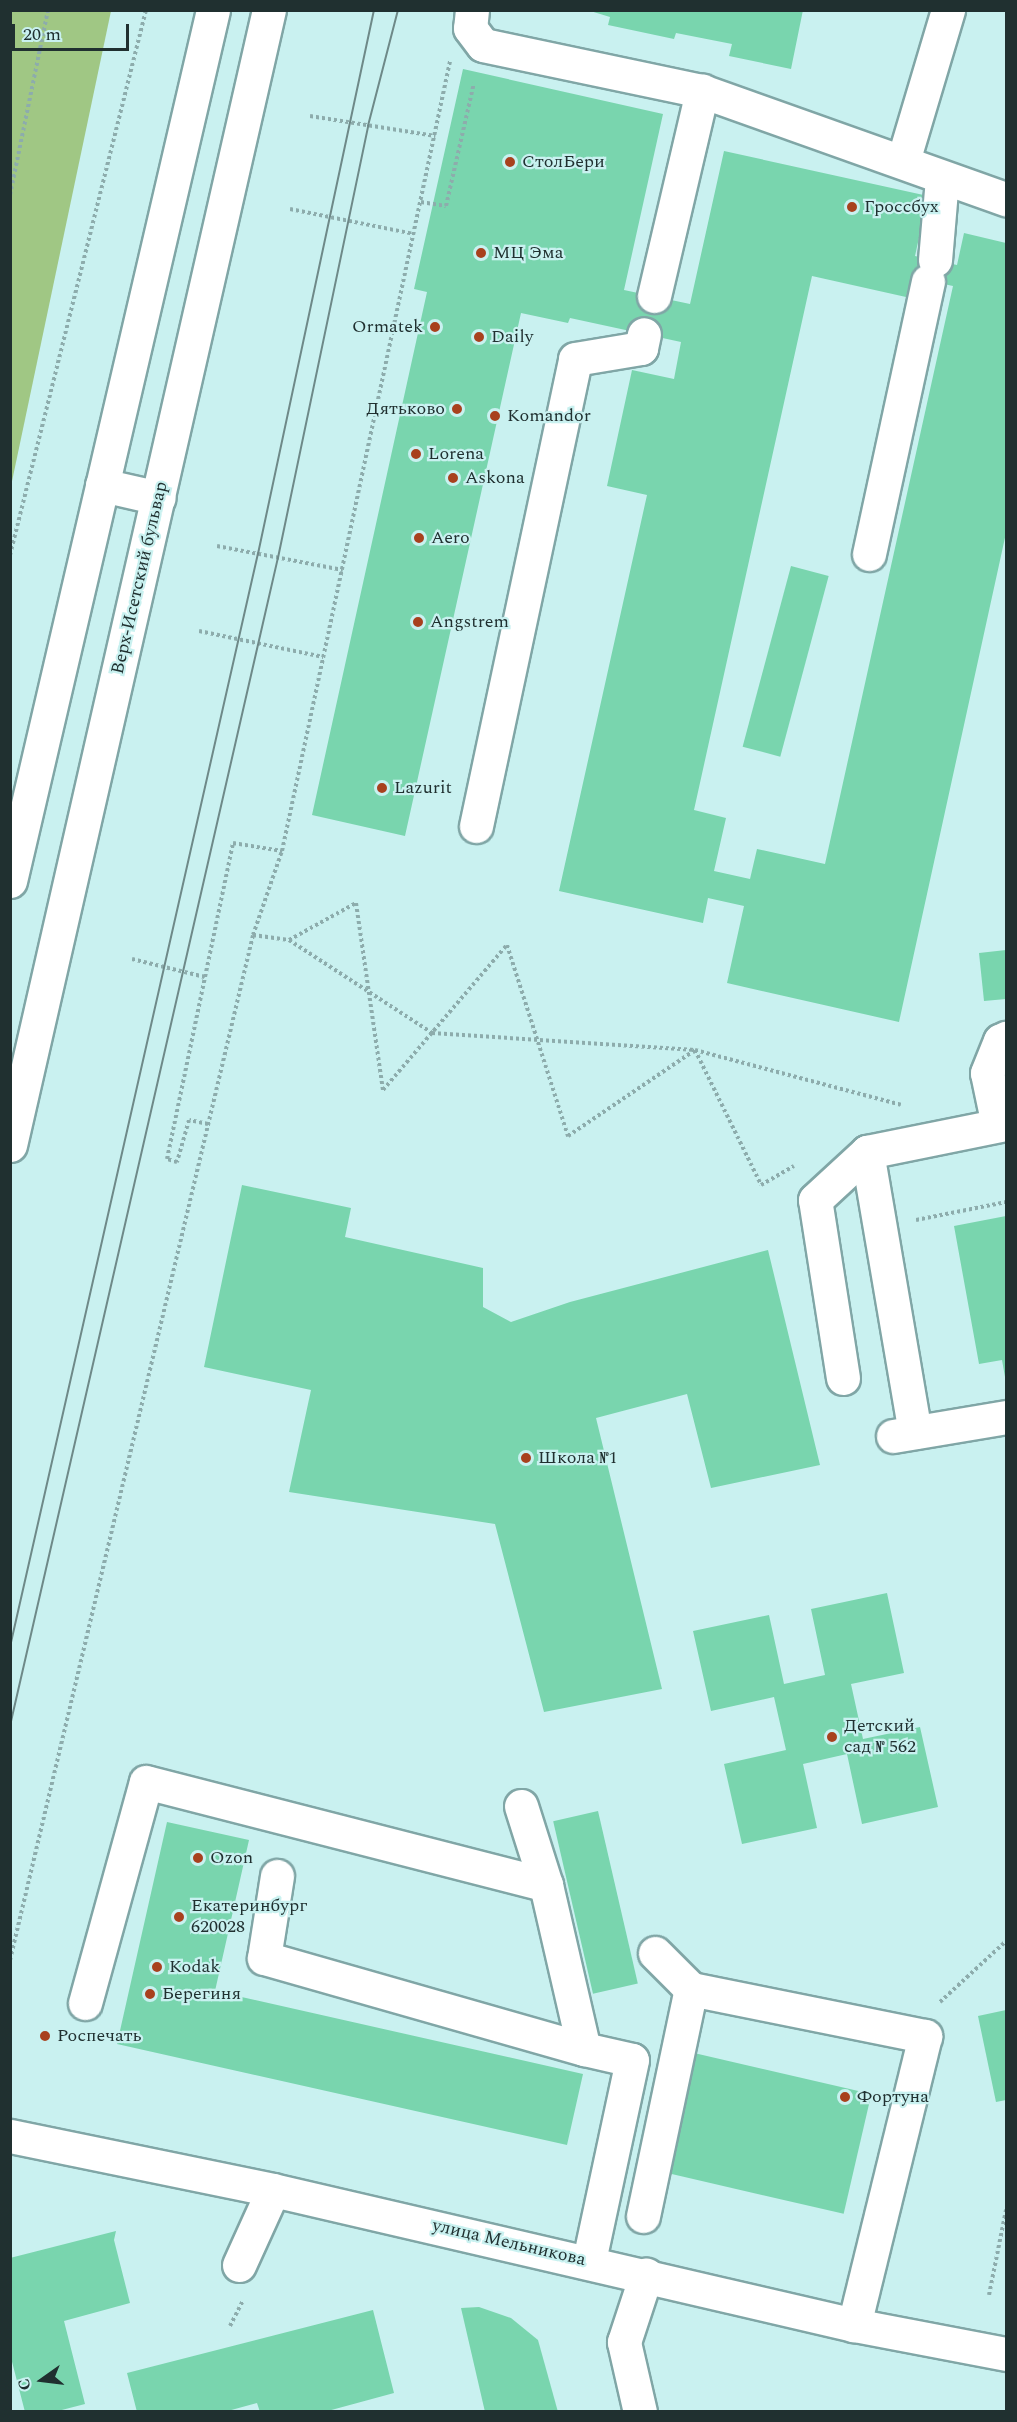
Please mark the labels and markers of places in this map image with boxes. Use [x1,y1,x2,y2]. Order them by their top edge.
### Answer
place label: СтолБери [522,151,605,173]
marker: СтолБери [503,155,517,169]
place label: Гроссбух [864,196,939,218]
marker: Гроссбух [845,200,859,214]
place label: МЦ Эма [493,242,564,264]
marker: МЦ Эма [474,246,488,260]
place label: Ormatek [352,316,423,338]
marker: Ormatek [428,320,442,334]
place label: Daily [491,326,533,348]
marker: Daily [472,330,486,344]
place label: Дятьково [366,398,445,420]
marker: Дятьково [450,402,464,416]
place label: Komandor [507,405,591,427]
marker: Komandor [488,409,502,423]
place label: Lorena [428,443,484,465]
marker: Lorena [409,447,423,461]
place label: Askona [465,467,525,489]
marker: Askona [446,471,460,485]
place label: Aero [431,527,470,549]
marker: Aero [412,531,426,545]
place label: Angstrem [430,611,509,633]
marker: Angstrem [411,615,425,629]
place label: Lazurit [394,777,452,799]
marker: Lazurit [375,781,389,795]
place label: Школа №1 [538,1447,617,1469]
marker: Школа №1 [519,1451,533,1465]
place label: Детский сад № 562 [844,1716,916,1758]
marker: Детский сад № 562 [825,1730,839,1744]
place label: Ozon [210,1847,253,1869]
marker: Ozon [191,1851,205,1865]
place label: Екатеринбург 620028 [191,1896,307,1938]
marker: Екатеринбург 620028 [172,1910,186,1924]
place label: Kodak [169,1956,220,1978]
marker: Kodak [150,1960,164,1974]
place label: Берегиня [162,1983,241,2005]
marker: Берегиня [143,1987,157,2001]
place label: Роспечать [57,2025,142,2047]
marker: Роспечать [38,2029,52,2043]
place label: Фортуна [857,2086,929,2108]
marker: Фортуна [838,2090,852,2104]

